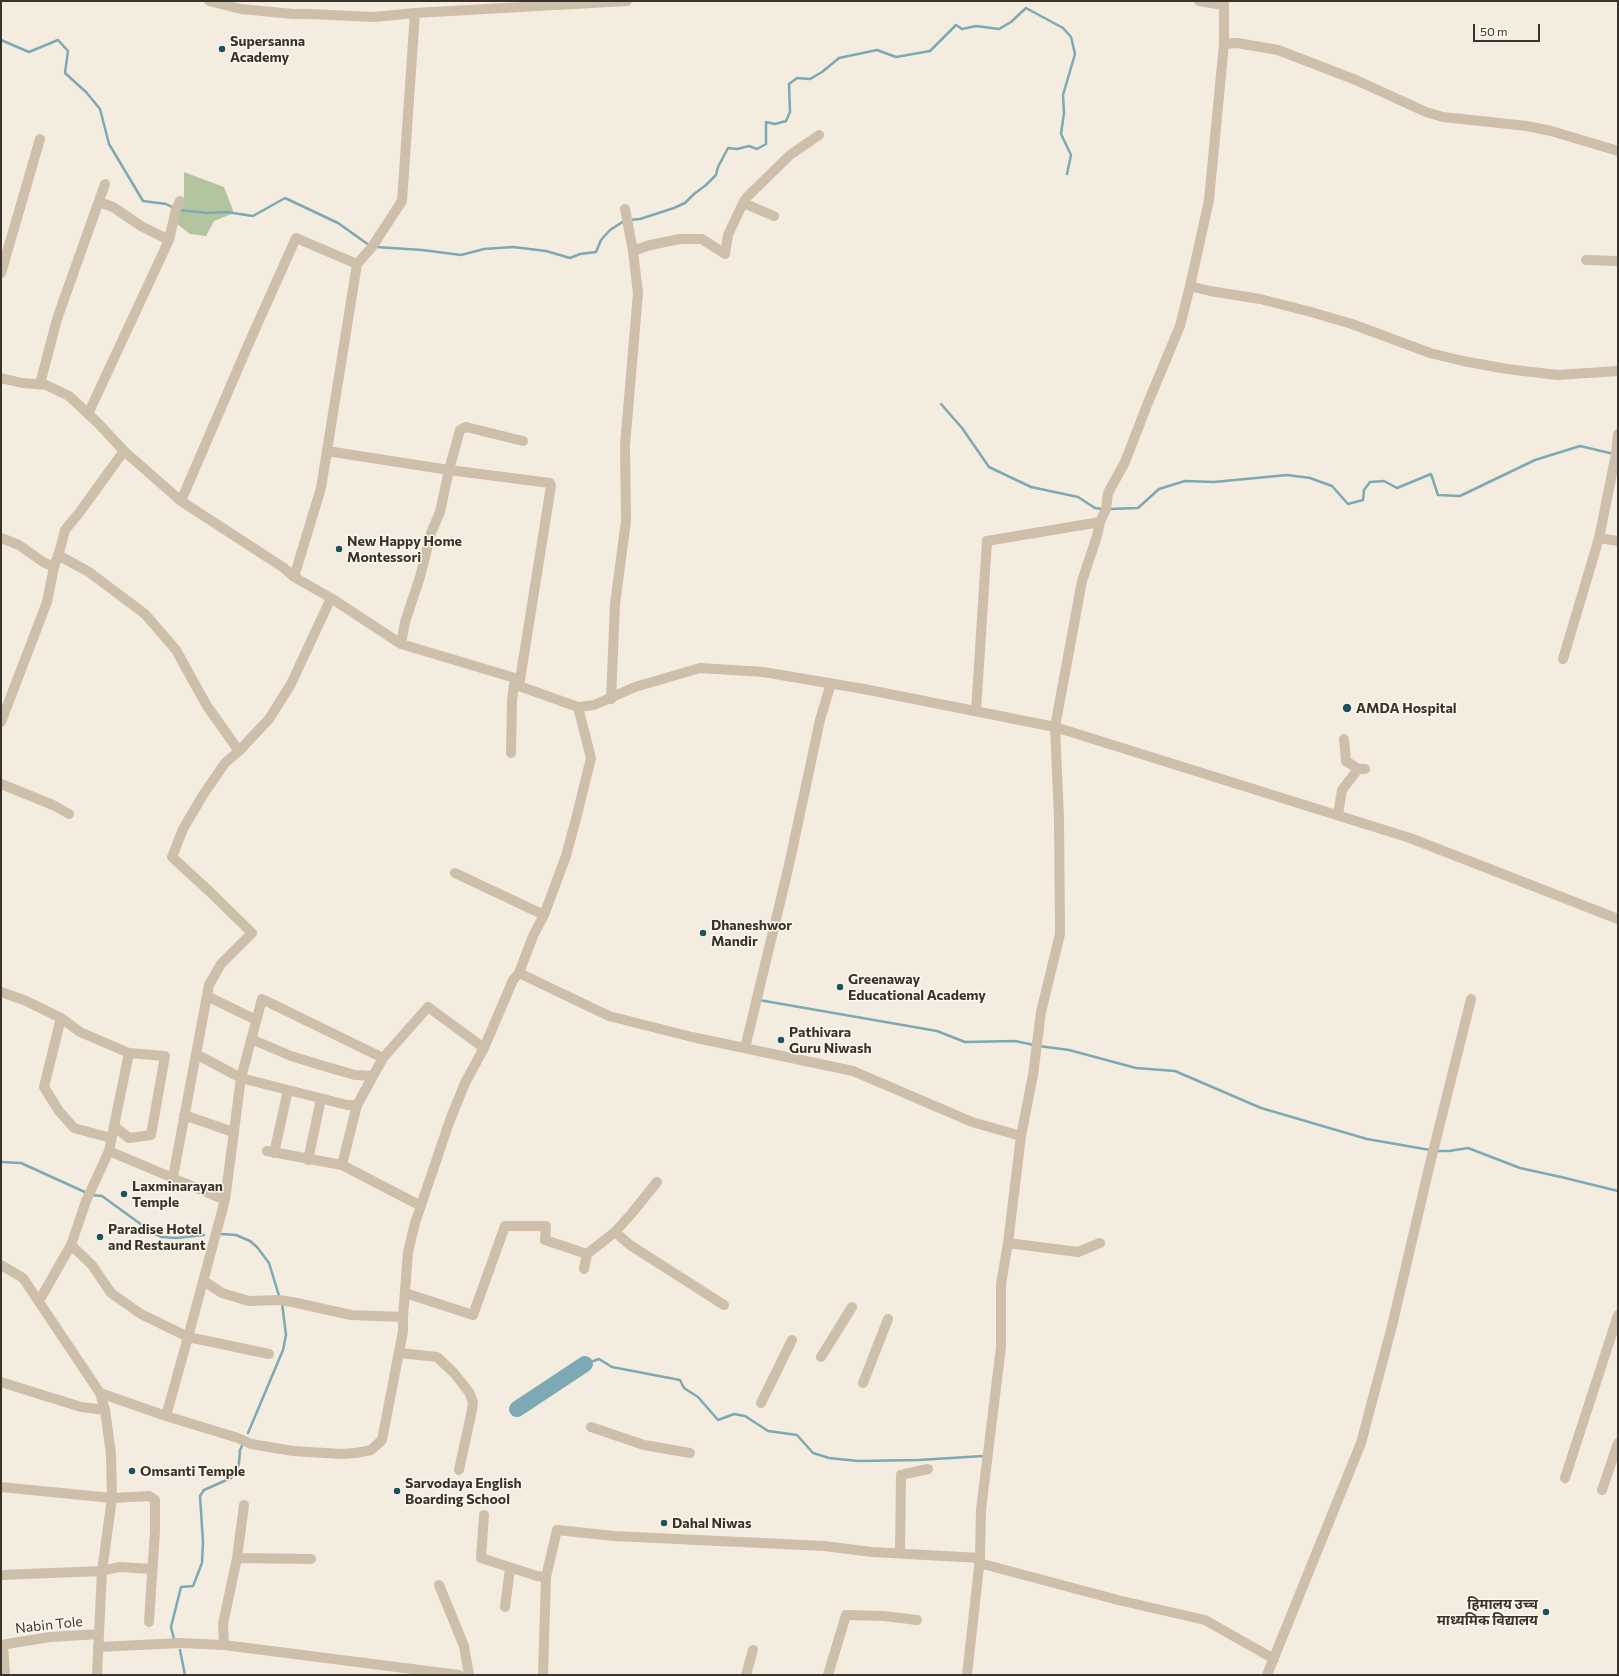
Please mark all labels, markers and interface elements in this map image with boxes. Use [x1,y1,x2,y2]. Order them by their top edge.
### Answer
scale bar [1475,16,1542,42]
text: 50 m [1480,24,1508,38]
place label: Supersanna Academy [230,33,305,66]
marker: Supersanna Academy [217,44,227,54]
place label: New Happy Home Montessori [347,533,462,566]
marker: New Happy Home Montessori [334,544,344,554]
place label: AMDA Hospital [1356,700,1457,716]
marker: AMDA Hospital [1341,702,1353,714]
place label: Dhaneshwor Mandir [711,917,792,950]
marker: Dhaneshwor Mandir [698,928,708,938]
place label: Greenaway Educational Academy [848,971,986,1004]
marker: Greenaway Educational Academy [835,982,845,992]
place label: Pathivara Guru Niwash [789,1024,872,1056]
marker: Pathivara Guru Niwash [776,1035,786,1045]
place label: Laxminarayan Temple [132,1178,223,1210]
marker: Laxminarayan Temple [119,1189,129,1199]
place label: Paradise Hotel and Restaurant [108,1221,206,1254]
marker: Paradise Hotel and Restaurant [95,1232,105,1242]
place label: Omsanti Temple [140,1463,245,1479]
marker: Omsanti Temple [127,1466,137,1476]
place label: Sarvodaya English Boarding School [405,1475,522,1508]
marker: Sarvodaya English Boarding School [392,1486,402,1496]
place label: Dahal Niwas [672,1515,751,1531]
marker: Dahal Niwas [659,1518,669,1528]
place label: हिमालय उच्च माध्यमिक विद्यालय [1437,1596,1538,1628]
marker: हिमालय उच्च माध्यमिक विद्यालय [1541,1607,1551,1617]
street label: Nabin Tole [14,1613,84,1637]

